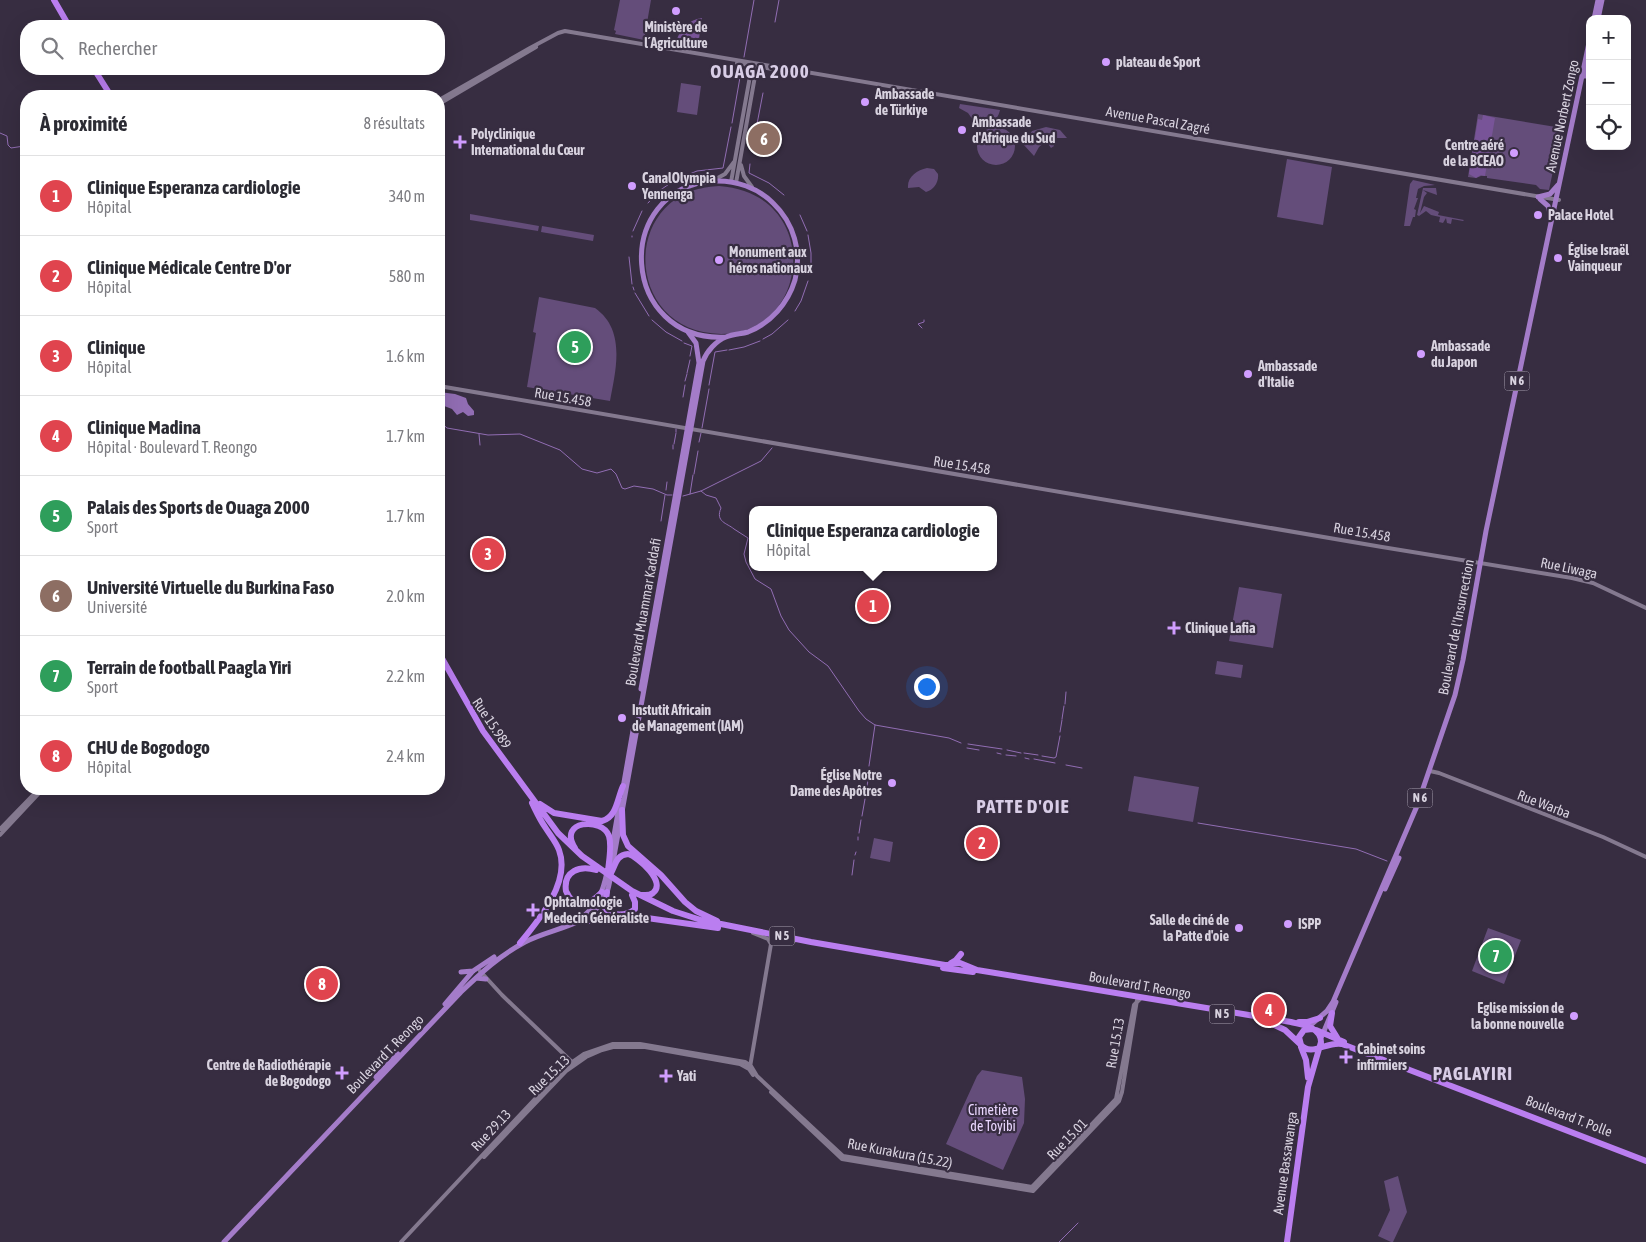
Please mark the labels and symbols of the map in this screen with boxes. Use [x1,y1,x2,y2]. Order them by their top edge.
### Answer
marker: Ministère de l´Agriculture [670,5,682,17]
place label: Ministère de l´Agriculture [644,19,708,51]
place label: plateau de Sport [1116,54,1200,70]
marker: plateau de Sport [1100,56,1112,68]
street label: Avenue Norbert Zongo [1542,58,1582,174]
district label: OUAGA 2000 [710,60,810,82]
place label: Ambassade de Türkiye [874,86,934,118]
marker: Ambassade de Türkiye [859,96,871,108]
street label: Avenue Pascal Zagré [1105,103,1211,137]
place label: Ambassade d'Afrique du Sud [971,114,1056,146]
pin: 6 [748,120,780,158]
marker: Ambassade d'Afrique du Sud [956,124,968,136]
place label: Polyclinique International du Cœur [471,126,585,158]
marker: Polyclinique International du Cœur [453,135,467,149]
place label: Centre aéré de la BCEAO [1443,137,1504,169]
marker: Centre aéré de la BCEAO [1508,147,1520,159]
place label: CanalOlympia Yennenga [641,170,716,202]
marker: CanalOlympia Yennenga [626,180,638,192]
place label: Palace Hotel [1548,207,1614,223]
marker: Palace Hotel [1532,209,1544,221]
place label: Église Israël Vainqueur [1567,242,1629,274]
place label: Monument aux héros nationaux [729,244,813,276]
marker: Église Israël Vainqueur [1552,252,1564,264]
marker: Monument aux héros nationaux [713,254,725,266]
pin: 5 [559,328,591,366]
place label: Ambassade du Japon [1430,338,1490,370]
marker: Ambassade du Japon [1415,348,1427,360]
place label: Ambassade d'Italie [1257,358,1317,390]
marker: Ambassade d'Italie [1242,368,1254,380]
road number: N 6 [1504,372,1530,391]
street label: Rue 15.458 [533,384,593,410]
street label: Rue 15.458 [932,453,992,477]
street label: Rue 15.458 [1332,519,1392,545]
pin: 3 [472,535,504,573]
street label: Boulevard Muammar Kaddafi [622,537,664,687]
street label: Rue Liwaga [1539,554,1599,582]
street label: Boulevard de l'Insurrection [1435,558,1477,696]
pin: 1 [857,587,889,625]
place label: Clinique Lafia [1185,620,1256,636]
marker: Clinique Lafia [1167,621,1181,635]
your location [914,674,940,700]
street label: Rue 15.989 [469,695,515,751]
place label: Instutit Africain de Management (IAM) [632,702,744,734]
marker: Instutit Africain de Management (IAM) [616,712,628,724]
place label: Église Notre Dame des Apôtres [790,767,882,799]
marker: Église Notre Dame des Apôtres [886,777,898,789]
street label: Rue Warba [1515,787,1573,821]
road number: N 6 [1408,788,1432,808]
district label: PATTE D'OIE [976,795,1070,817]
pin: 2 [966,824,998,862]
place label: Ophtalmologie Medecin Généraliste [544,894,649,926]
marker: Ophtalmologie Medecin Généraliste [526,903,540,917]
place label: Salle de ciné de la Patte d'oie [1150,912,1229,944]
place label: ISPP [1298,916,1321,932]
marker: ISPP [1282,918,1294,930]
marker: Salle de ciné de la Patte d'oie [1233,922,1245,934]
road number: N 5 [770,926,794,946]
pin: 7 [1480,937,1512,975]
pin: 8 [306,965,338,1003]
street label: Boulevard T. Reongo [1088,968,1192,1002]
pin: 4 [1253,991,1285,1029]
place label: Eglise mission de la bonne nouvelle [1471,1000,1564,1032]
road number: N 5 [1210,1004,1234,1024]
marker: Eglise mission de la bonne nouvelle [1568,1010,1580,1022]
street label: Boulevard T. Reongo [343,1011,427,1097]
street label: Rue 15.13 [1103,1017,1127,1069]
place label: Cabinet soins infirmiers [1357,1041,1425,1073]
marker: Cabinet soins infirmiers [1339,1050,1353,1064]
street label: Rue 15.13 [525,1052,573,1098]
place label: Centre de Radiothérapie de Bogodogo [207,1057,331,1089]
district label: PAGLAYIRI [1433,1062,1513,1084]
marker: Centre de Radiothérapie de Bogodogo [335,1066,349,1080]
place label: Yati [676,1068,696,1084]
marker: Yati [659,1069,673,1083]
street label: Boulevard T. Polle [1523,1092,1615,1140]
park label: Cimetière de Toyibi [968,1102,1018,1134]
street label: Rue 29.13 [468,1106,514,1154]
street label: Avenue Bassawanga [1270,1110,1300,1216]
street label: Rue 15.01 [1044,1115,1090,1163]
street label: Rue Kurakura (15.22) [846,1135,954,1171]

